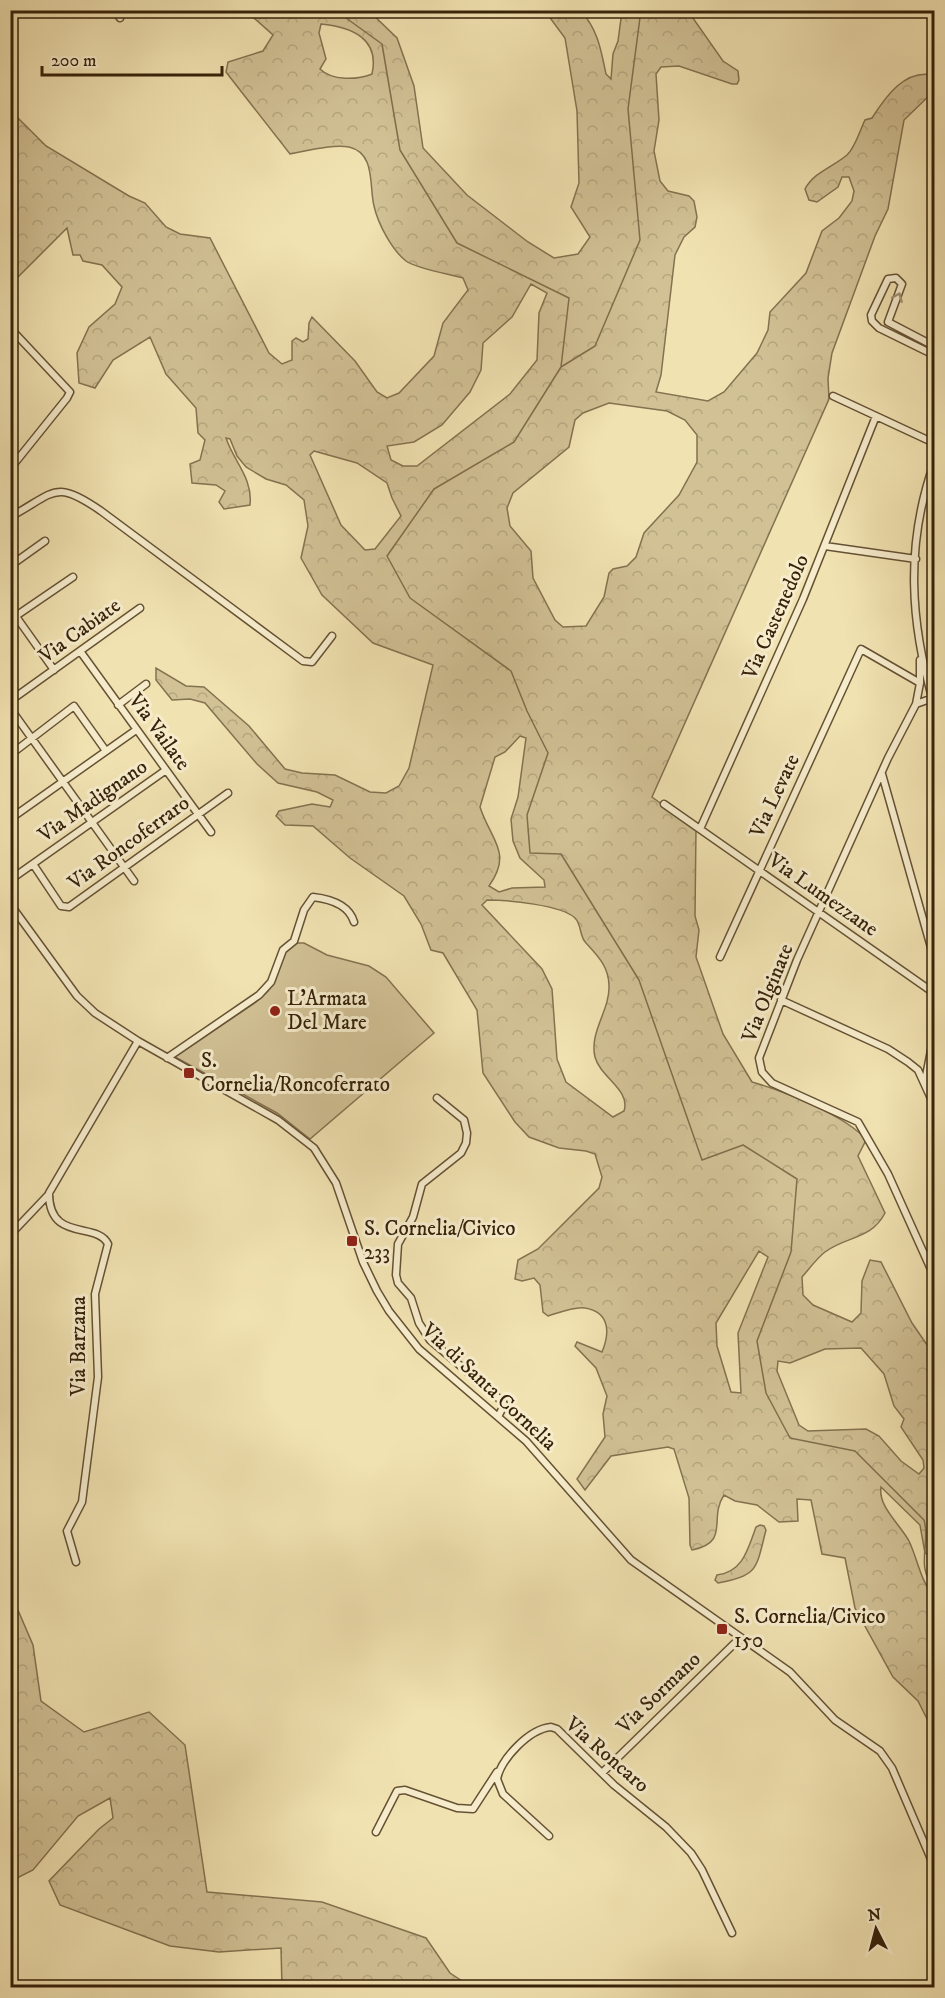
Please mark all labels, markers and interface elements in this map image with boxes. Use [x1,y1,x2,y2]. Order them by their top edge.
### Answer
scale bar [42,39,222,77]
text: 200 m [51,50,97,72]
one-way arrow [891,292,903,303]
street label: Via Castenedolo [736,551,815,684]
street label: Via Cabiate [33,593,126,670]
street label: Via Vailate [122,688,196,776]
street label: Via Levate [744,750,806,843]
street label: Via Madignano [33,754,153,849]
street label: Via Roncoferraro [62,790,195,896]
street label: Via Lumezzane [762,847,883,943]
street label: Via Olginate [736,940,800,1047]
place label: L'Armata Del Mare [287,986,367,1036]
marker: L'Armata Del Mare [268,1004,282,1018]
place label: S. Cornelia/Roncoferrato [201,1048,390,1098]
marker: S. Cornelia/Roncoferrato [182,1066,196,1080]
place label: S. Cornelia/Civico 233 [364,1216,516,1266]
marker: S. Cornelia/Civico 233 [345,1234,359,1248]
street label: Via Barzana [66,1296,92,1397]
street label: Via di Santa Cornelia [415,1317,562,1456]
place label: S. Cornelia/Civico 150 [734,1604,886,1654]
marker: S. Cornelia/Civico 150 [715,1622,729,1636]
street label: Via Sormano [611,1647,706,1740]
street label: Via Roncaro [559,1711,654,1799]
north arrow [846,1899,906,1959]
text: N [867,1904,882,1926]

